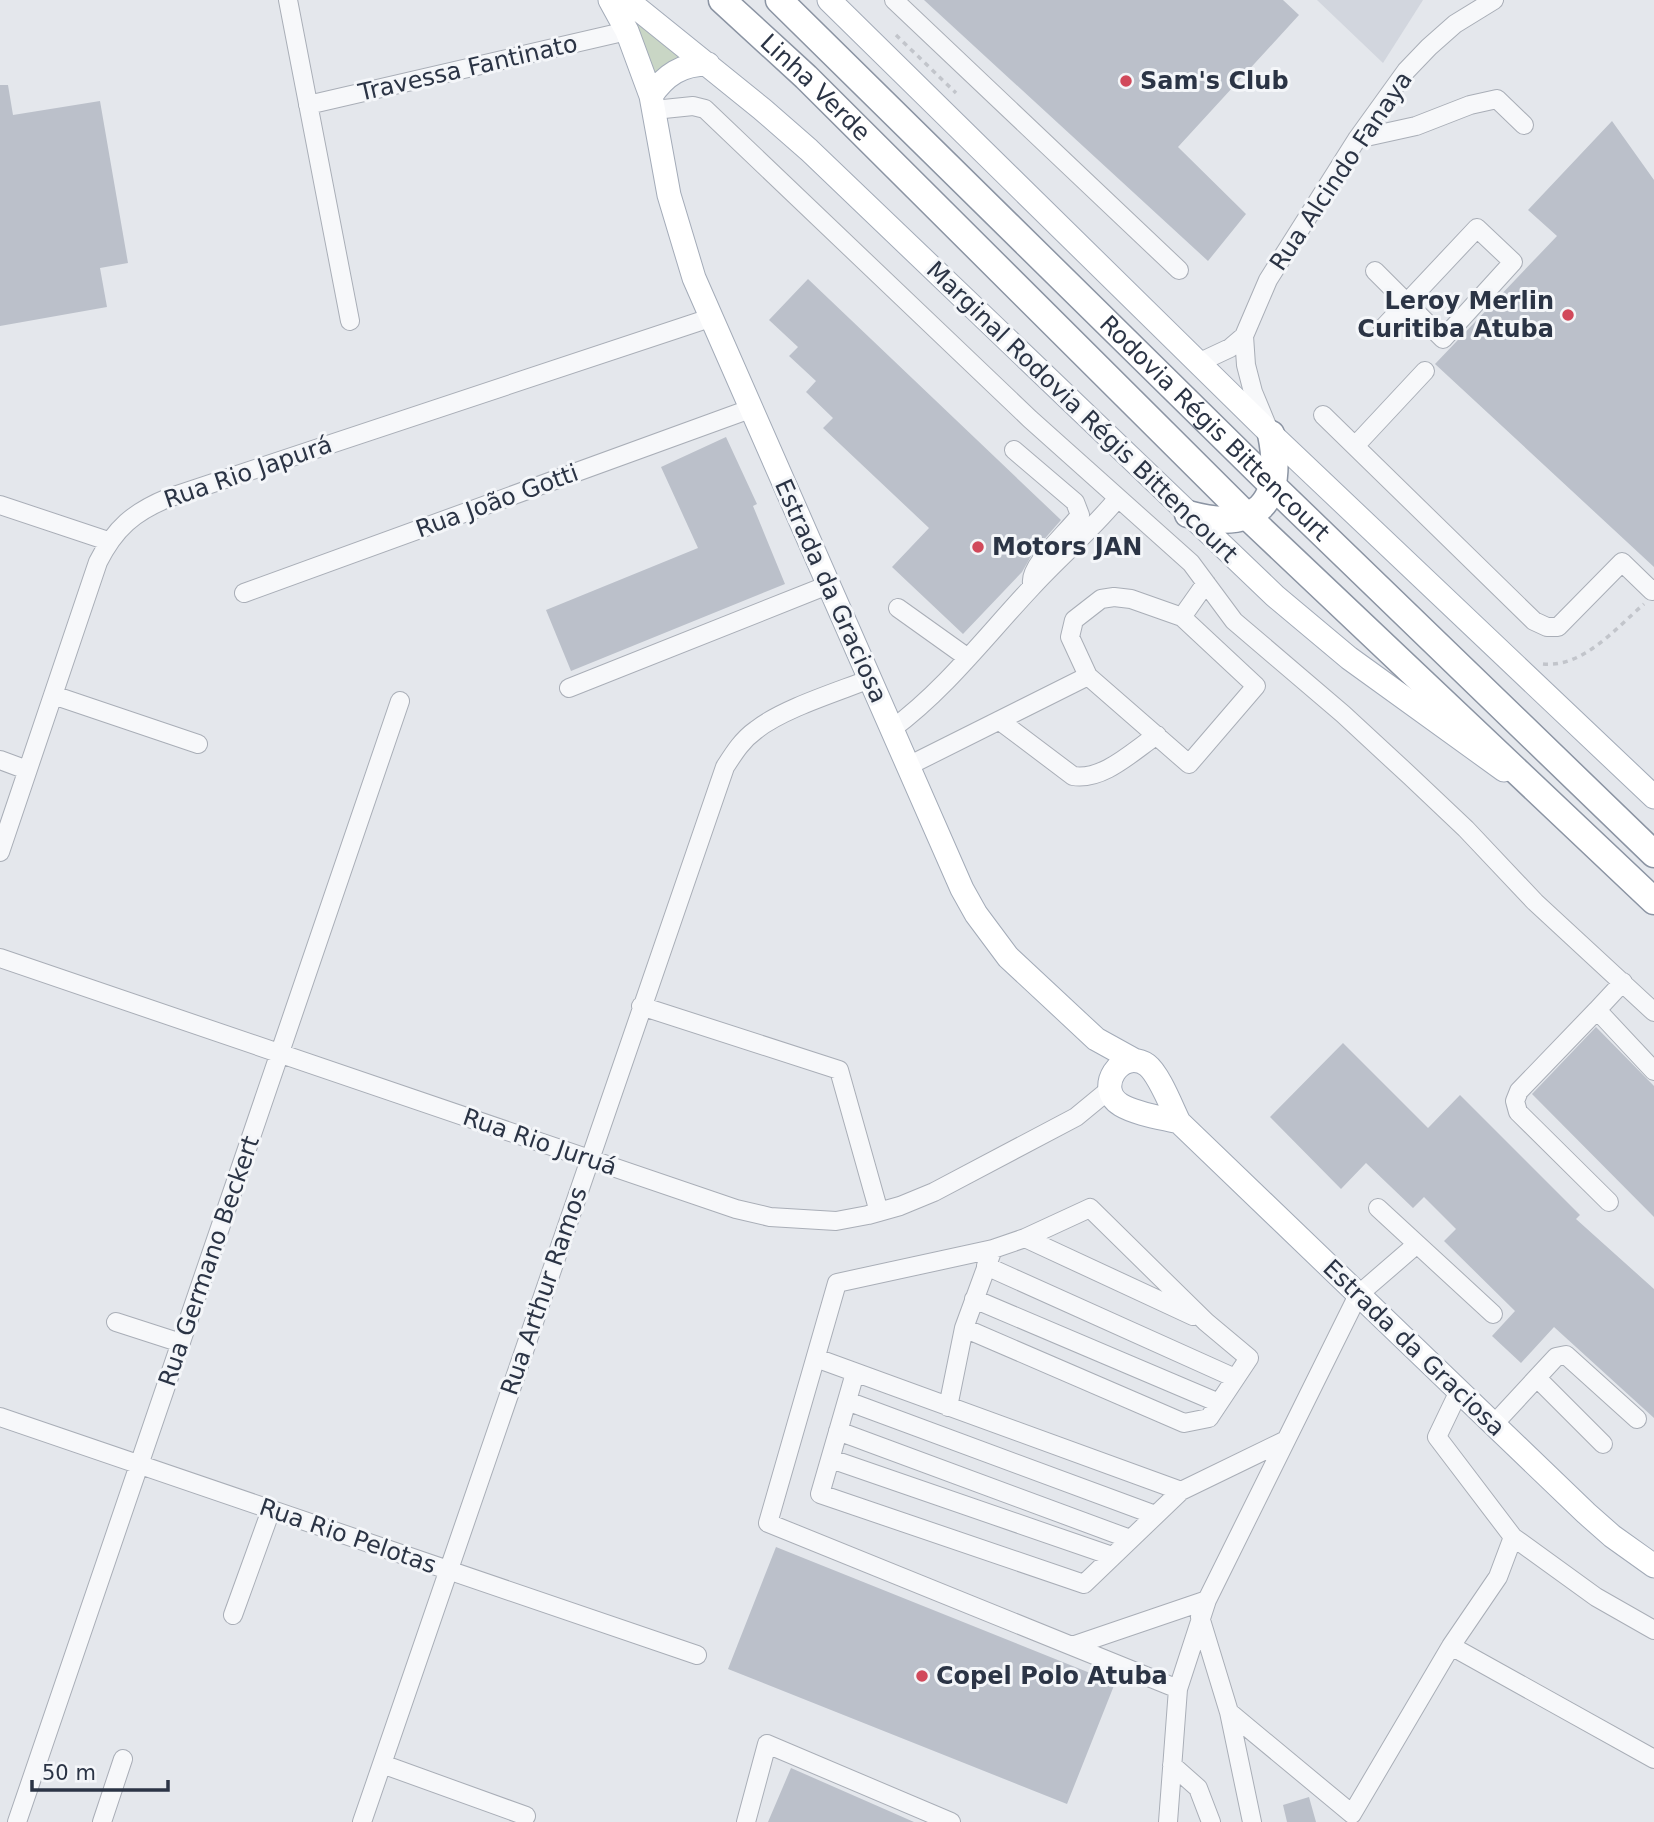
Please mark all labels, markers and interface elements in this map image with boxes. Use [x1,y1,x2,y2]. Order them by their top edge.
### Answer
street label: Linha Verde [755,28,876,147]
street label: Travessa Fantinato [355,29,580,107]
street label: Rua Alcindo Fanaya [1264,66,1418,276]
place label: Sam's Club [1140,67,1289,95]
marker: Sam's Club [1118,73,1134,89]
street label: Marginal Rodovia Régis Bittencourt [921,255,1243,569]
place label: Leroy Merlin Curitiba Atuba [1357,287,1554,343]
marker: Leroy Merlin Curitiba Atuba [1560,307,1576,323]
street label: Rodovia Régis Bittencourt [1093,310,1337,546]
street label: Rua Rio Japurá [160,430,336,514]
street label: Rua João Gotti [412,459,582,543]
street label: Estrada da Graciosa [769,475,893,707]
place label: Motors JAN [992,533,1142,561]
marker: Motors JAN [970,539,986,555]
street label: Rua Rio Juruá [459,1103,621,1181]
street label: Rua Germano Beckert [153,1132,265,1390]
street label: Rua Arthur Ramos [495,1183,593,1399]
street label: Estrada da Graciosa [1317,1254,1511,1442]
street label: Rua Rio Pelotas [256,1493,440,1579]
place label: Copel Polo Atuba [936,1662,1168,1690]
marker: Copel Polo Atuba [914,1668,930,1684]
scale bar [32,1748,168,1792]
text: 50 m [42,1761,96,1785]

